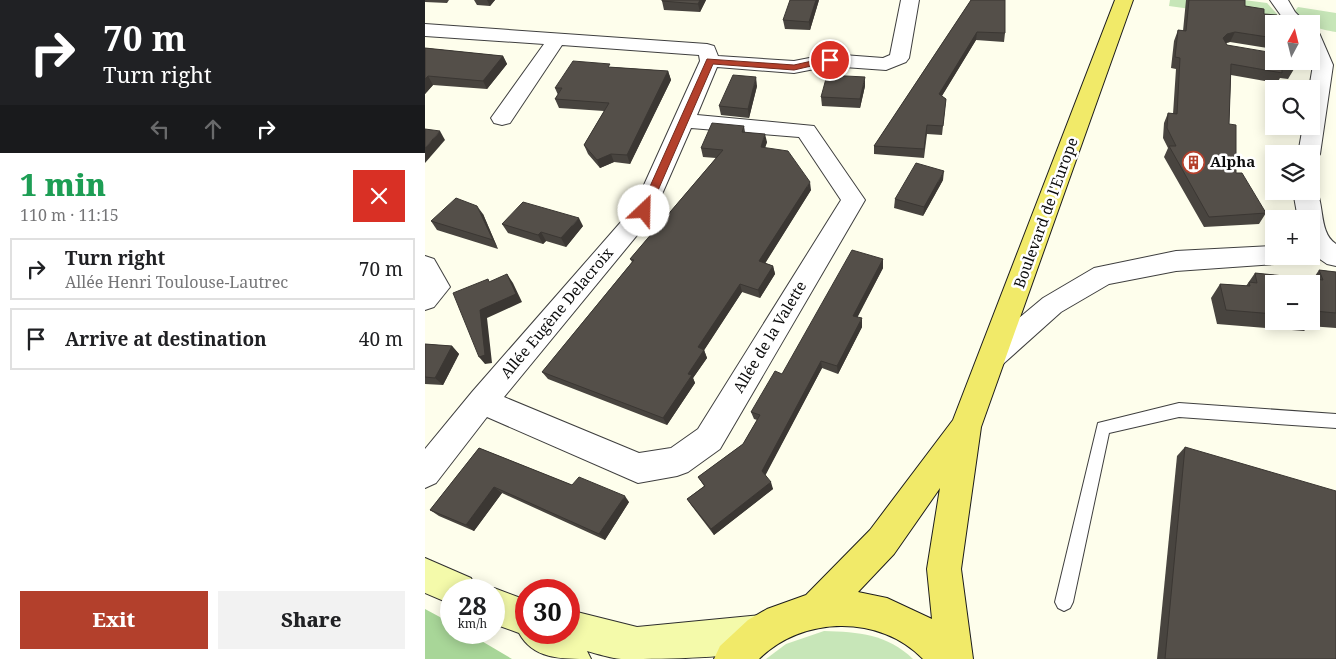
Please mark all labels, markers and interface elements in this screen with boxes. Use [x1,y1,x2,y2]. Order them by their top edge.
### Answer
text: 70 m [103,14,186,61]
north arrow [1265,15,1320,70]
map controls [1265,15,1320,330]
icon: right [20,20,85,85]
pin [809,39,851,81]
icon: arrive [816,46,844,74]
text: Turn right [103,59,212,89]
button: search [1265,80,1320,135]
icon: left [146,115,174,143]
icon: ahead [199,115,227,143]
icon: right [252,115,280,143]
street label: Boulevard de l'Europe [1008,135,1082,291]
button: layers [1265,145,1320,200]
building icon: Alpha [1182,150,1206,174]
place label: Alpha [1210,151,1255,171]
text: 1 min [20,164,106,205]
button: close [353,170,405,222]
position arrow [617,184,669,236]
text: 110 m · 11:15 [20,204,119,226]
button: + [1265,210,1320,265]
street label: Allée Eugène Delacroix [496,242,617,382]
text: Turn right [65,245,165,271]
icon: right [22,255,50,283]
text: 70 m [359,256,403,282]
text: Allée Henri Toulouse-Lautrec [65,271,288,293]
button: − [1265,275,1320,330]
street label: Allée de la Valette [728,277,810,396]
icon: arrive [22,325,50,353]
text: Arrive at destination [65,326,267,352]
text: 40 m [359,326,403,352]
speed limit sign: 30 [515,579,580,644]
text: 28 [458,588,487,622]
button: Exit [20,591,208,649]
button: Share [218,591,405,649]
text: km/h [458,615,487,632]

